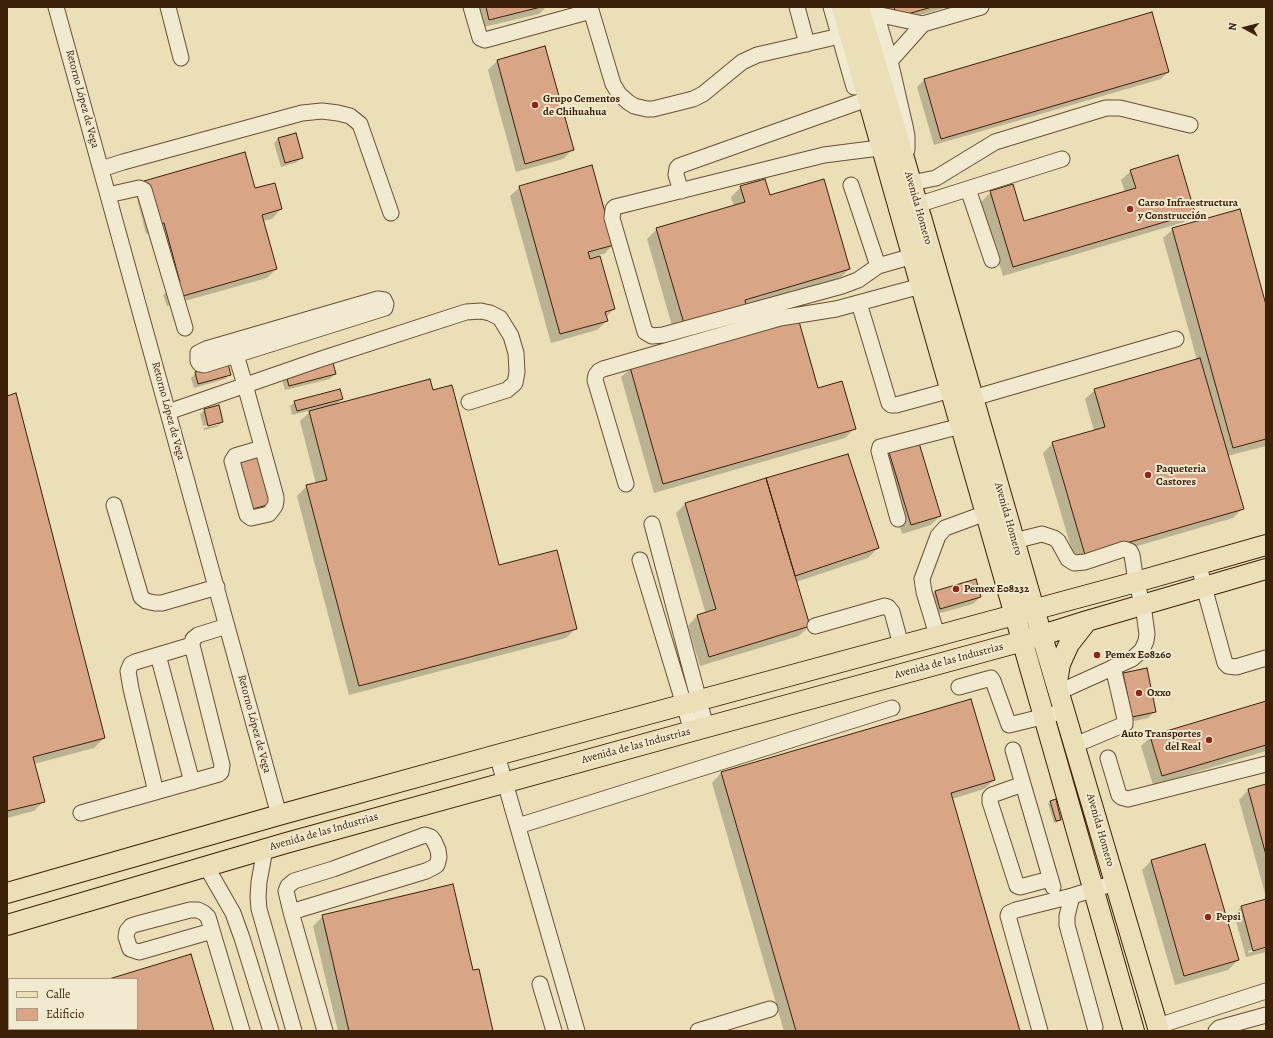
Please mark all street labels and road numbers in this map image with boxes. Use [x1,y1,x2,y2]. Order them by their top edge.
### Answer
street label: Retorno López de Vega [62,48,102,150]
street label: Avenida Homero [901,170,935,246]
street label: Retorno López de Vega [148,360,188,462]
street label: Avenida Homero [991,481,1025,557]
street label: Avenida de las Industrias [893,640,1005,682]
street label: Retorno López de Vega [234,673,274,775]
street label: Avenida de las Industrias [580,725,692,767]
street label: Avenida Homero [1083,792,1117,868]
street label: Avenida de las Industrias [268,810,380,854]

